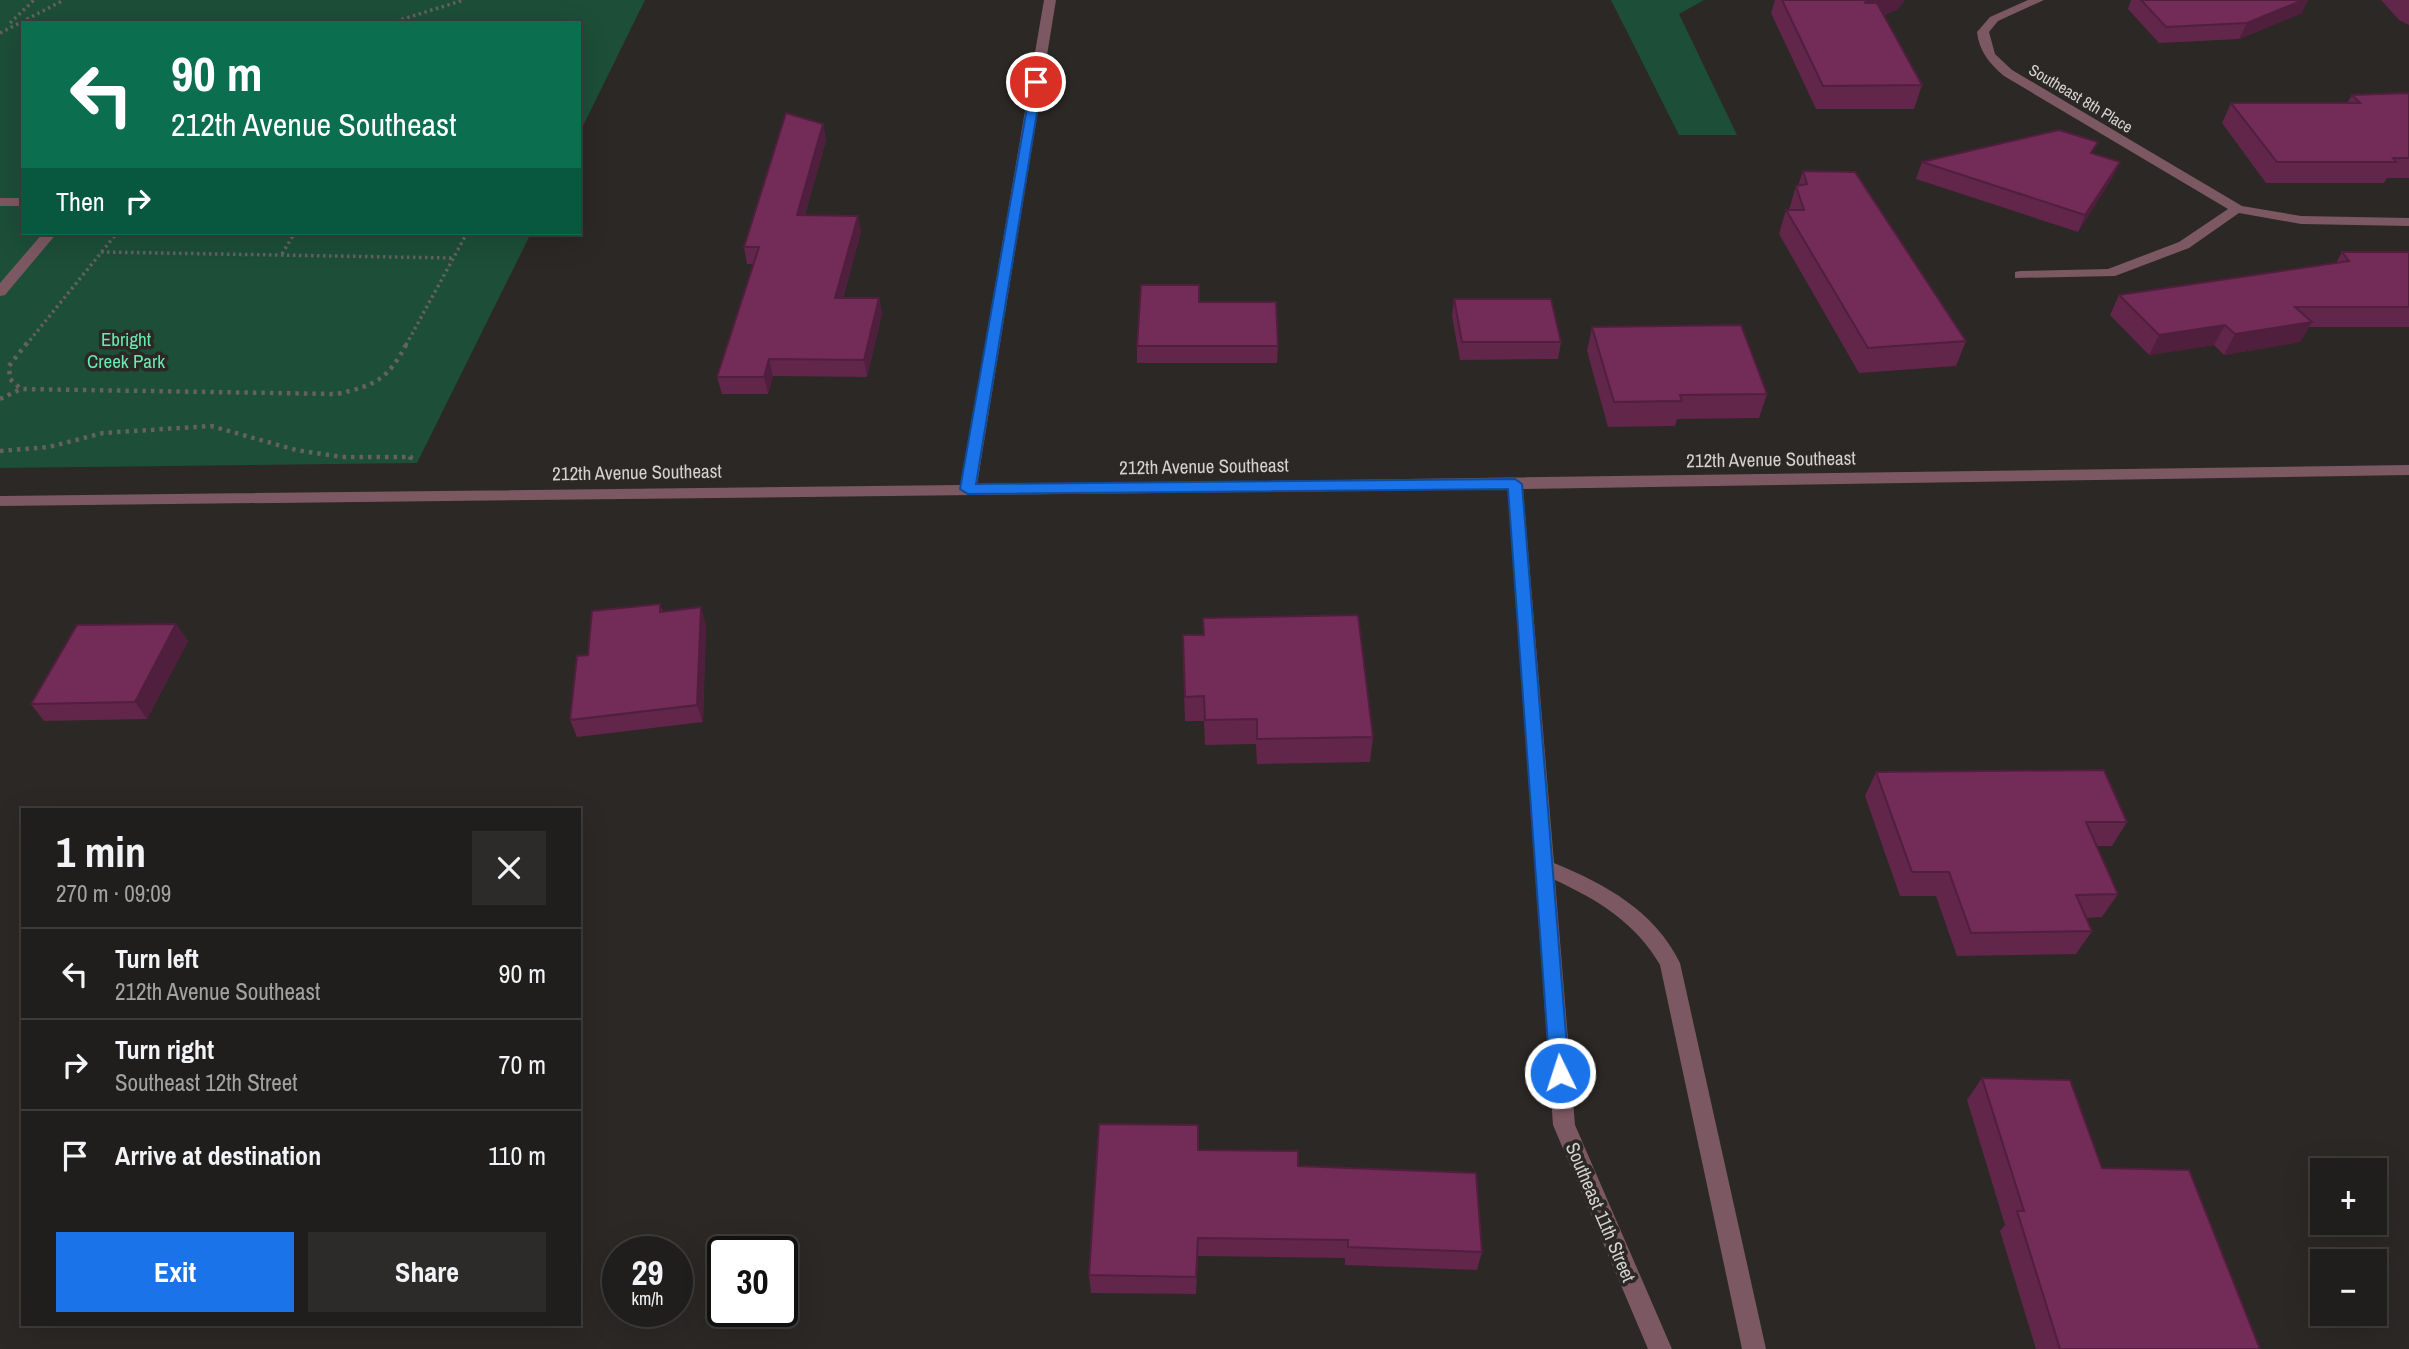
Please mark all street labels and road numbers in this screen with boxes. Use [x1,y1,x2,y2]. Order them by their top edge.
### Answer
street label: Southeast 8th Place [2025,58,2137,138]
street label: 212th Avenue Southeast [1686,445,1857,473]
street label: 212th Avenue Southeast [1119,452,1290,480]
street label: 212th Avenue Southeast [552,458,723,486]
street label: Southeast 11th Street [1560,1138,1642,1287]

